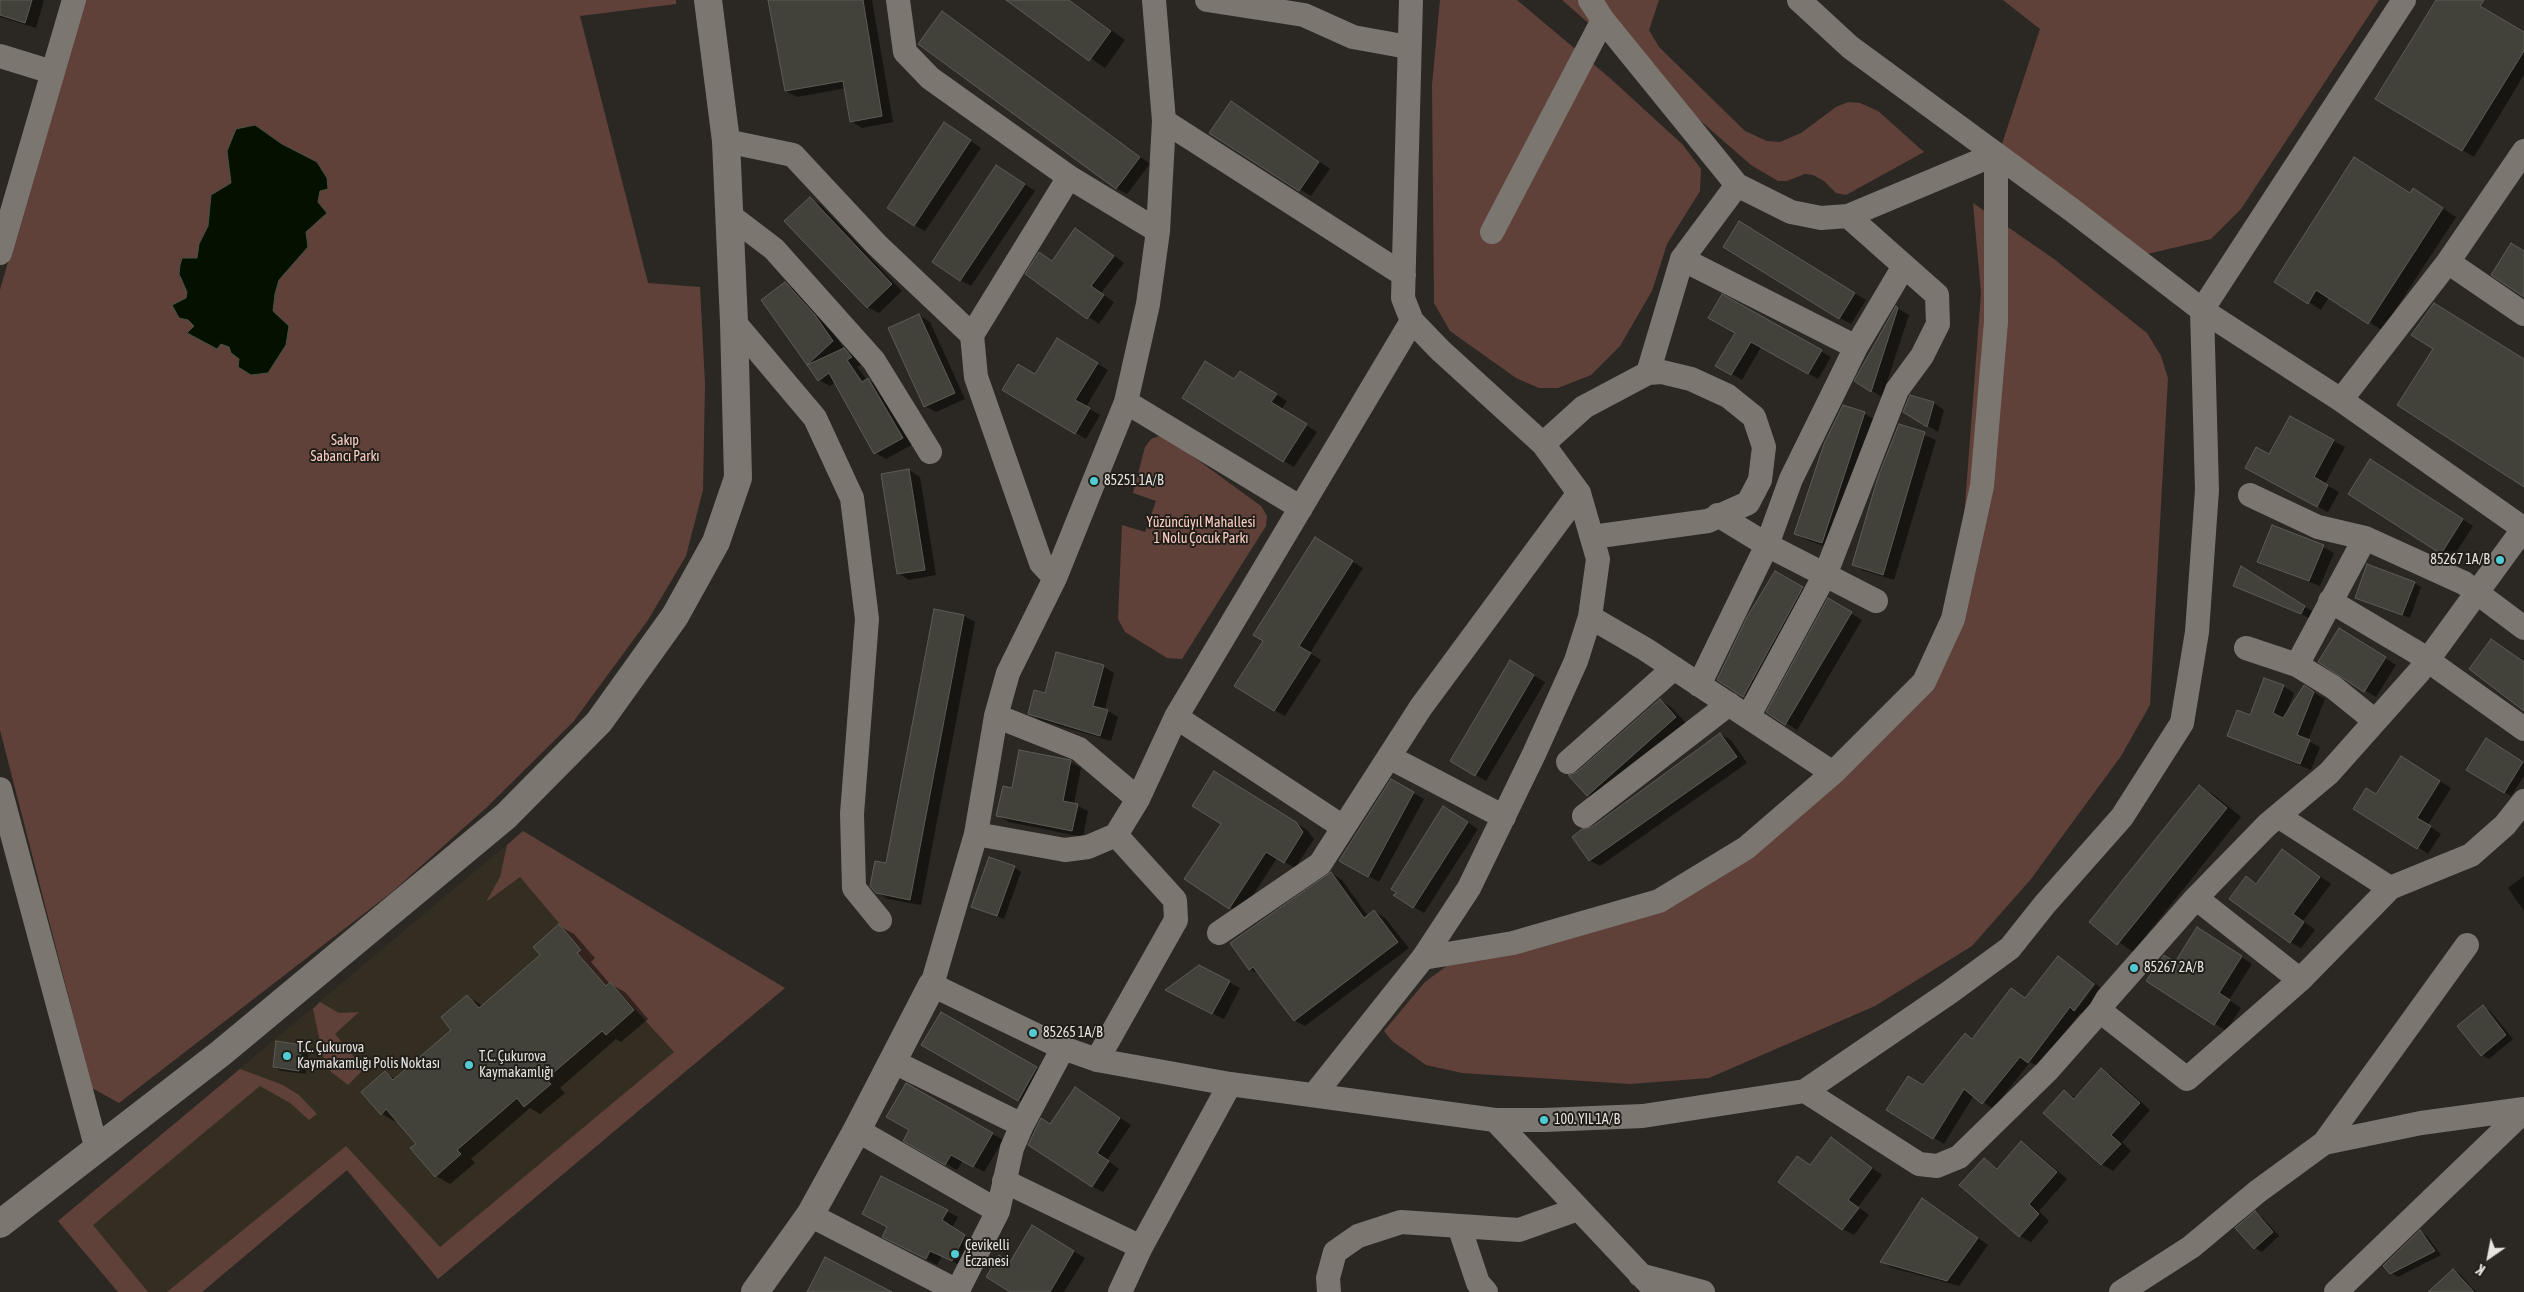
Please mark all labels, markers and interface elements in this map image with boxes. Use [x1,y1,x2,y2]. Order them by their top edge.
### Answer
park label: Sakıp Sabancı Parkı [311,433,379,466]
place label: 85251 1A/B [1104,473,1164,489]
marker: 85251 1A/B [1088,475,1100,487]
park label: Yüzüncüyıl Mahallesi 1 Nolu Çocuk Parkı [1146,515,1256,548]
place label: 85267 1A/B [2430,552,2490,568]
marker: 85267 1A/B [2494,554,2506,566]
place label: 85267 2A/B [2144,960,2204,976]
marker: 85267 2A/B [2128,962,2140,974]
place label: 85265 1A/B [1043,1025,1103,1041]
marker: 85265 1A/B [1027,1027,1039,1039]
place label: T.C. Çukurova Kaymakamlığı Polis Noktası [297,1040,440,1072]
place label: T.C. Çukurova Kaymakamlığı [479,1049,553,1082]
marker: T.C. Çukurova Kaymakamlığı Polis Noktası [281,1050,293,1062]
marker: T.C. Çukurova Kaymakamlığı [463,1059,475,1071]
place label: 100. YIL 1A/B [1554,1112,1620,1128]
marker: 100. YIL 1A/B [1538,1114,1550,1126]
north arrow [2464,1232,2514,1282]
place label: Çevikelli Eczanesi [965,1238,1009,1270]
marker: Çevikelli Eczanesi [949,1248,961,1260]
text: K [2474,1261,2488,1278]

